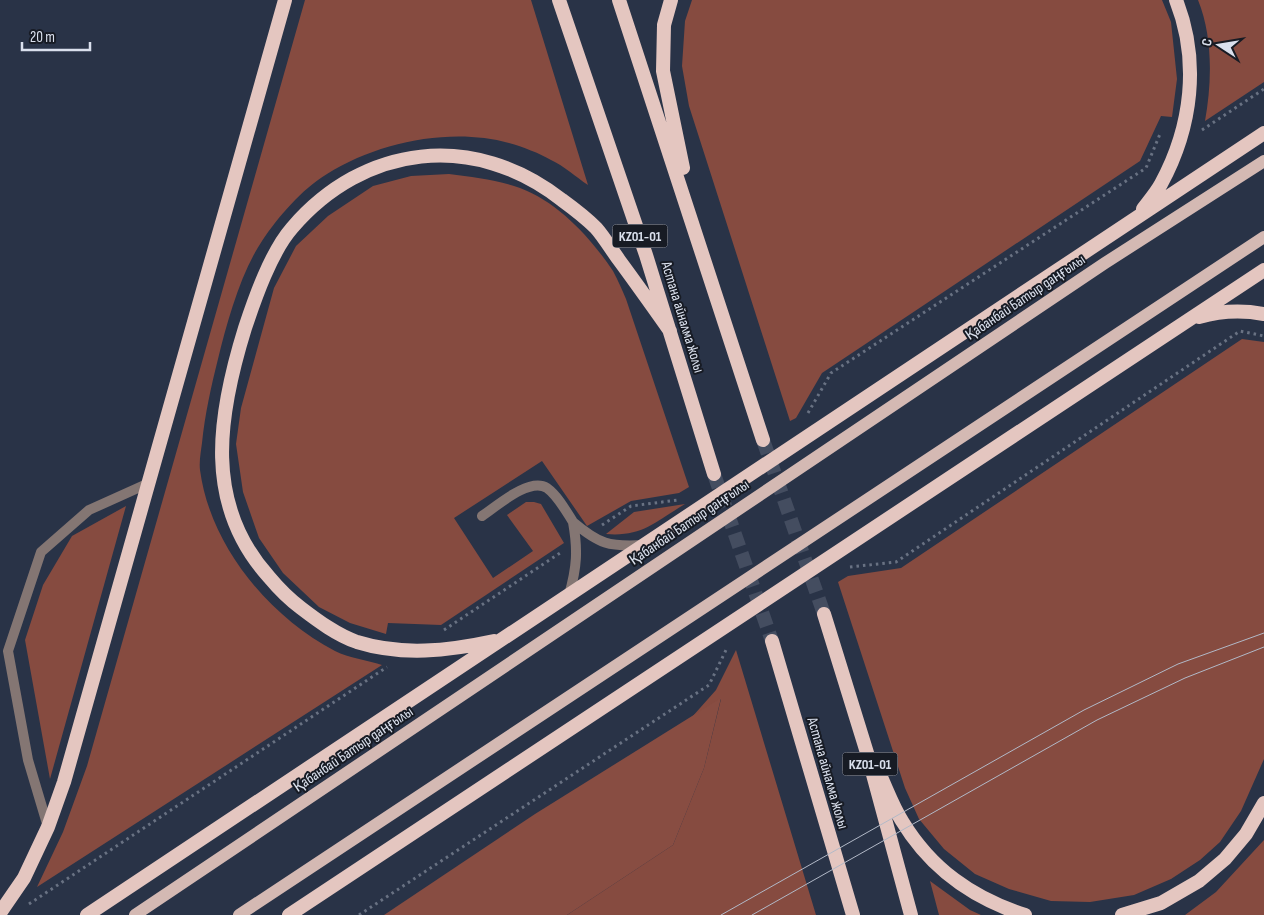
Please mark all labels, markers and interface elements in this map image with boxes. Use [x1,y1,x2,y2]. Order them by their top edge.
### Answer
scale bar [22,20,90,52]
north arrow [1194,20,1244,70]
text: 20 m [30,28,55,47]
text: С [1198,37,1216,48]
road number: KZ01-01 [612,225,668,248]
street label: Қабанбай Батыр даңғылы [962,250,1089,345]
street label: Астана айналма жолы [656,258,708,375]
street label: Қабанбай Батыр даңғылы [626,475,753,570]
street label: Қабанбай Батыр даңғылы [290,702,417,797]
street label: Астана айналма жолы [802,714,853,831]
road number: KZ01-01 [842,752,898,776]

